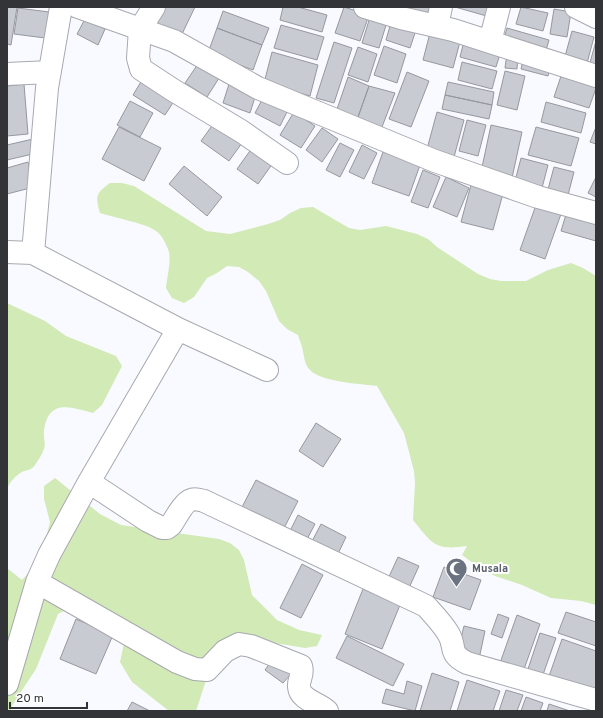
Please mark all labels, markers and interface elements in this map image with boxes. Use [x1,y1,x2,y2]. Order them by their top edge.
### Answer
mosque icon: Musala [444,555,470,588]
place label: Musala [472,562,508,576]
scale bar [10,684,87,710]
text: 20 m [16,691,44,707]

